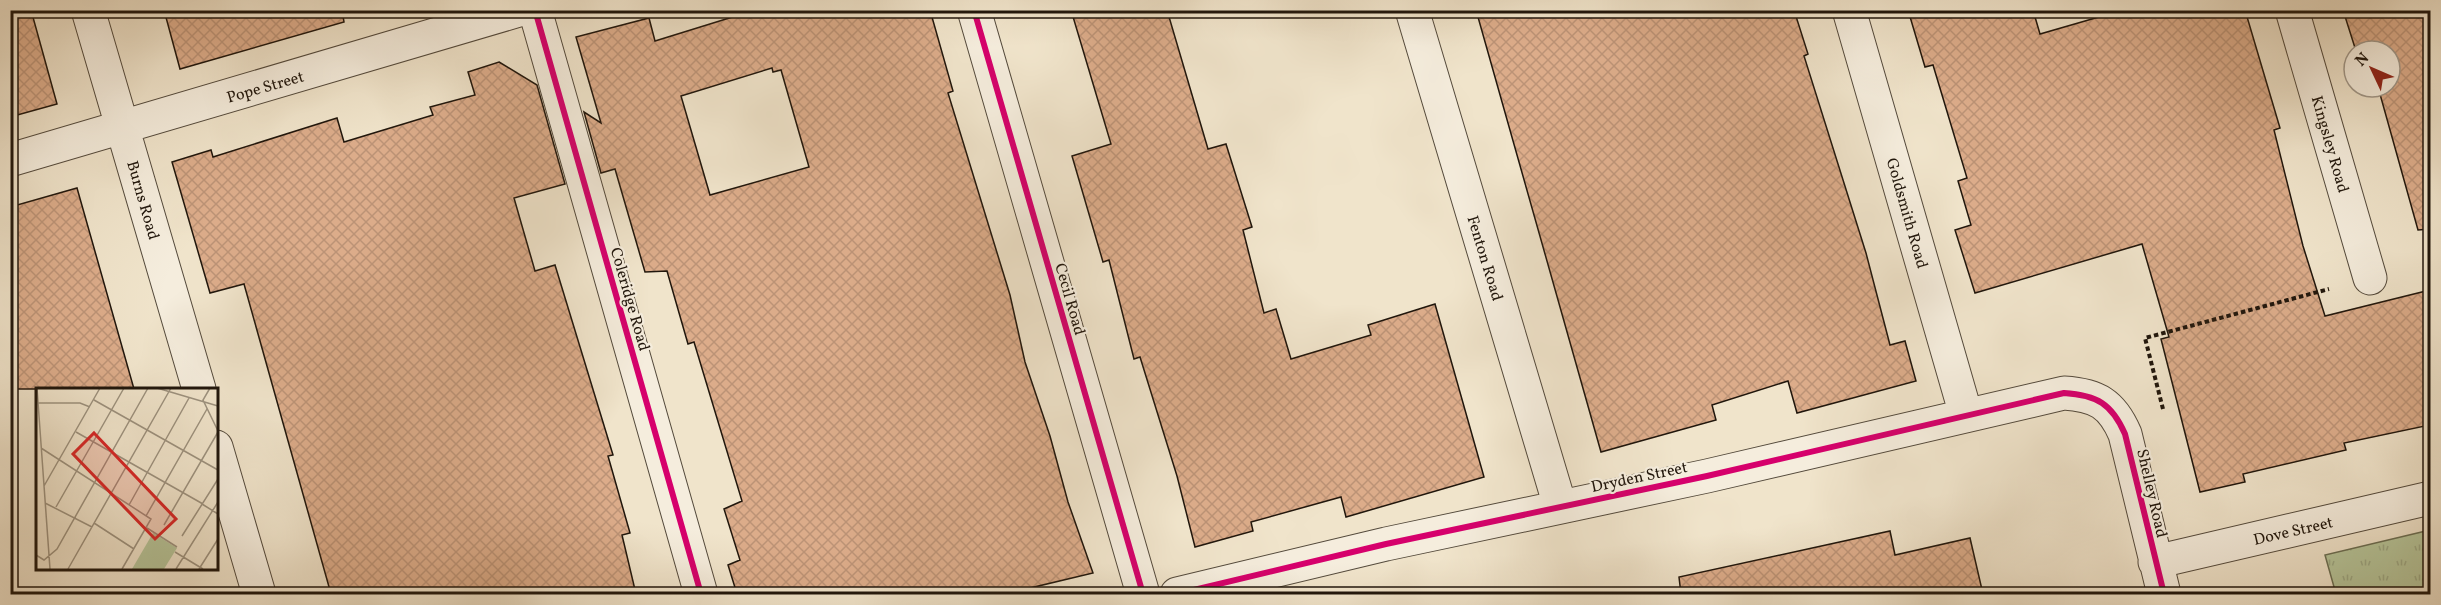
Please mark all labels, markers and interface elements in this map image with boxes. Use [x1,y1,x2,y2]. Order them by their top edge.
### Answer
north arrow [2342,39,2402,99]
text: N [2351,48,2375,72]
street label: Pope Street [224,66,307,109]
street label: Kingsley Road [2305,93,2353,196]
street label: Goldsmith Road [1880,156,1932,271]
street label: Burns Road [120,158,164,243]
street label: Fenton Road [1461,213,1507,304]
street label: Coleridge Road [604,245,654,354]
street label: Cecil Road [1048,261,1090,338]
inset map [36,388,218,569]
street label: Shelley Road [2130,447,2172,540]
street label: Dryden Street [1589,457,1690,499]
street label: Dove Street [2251,512,2336,552]

